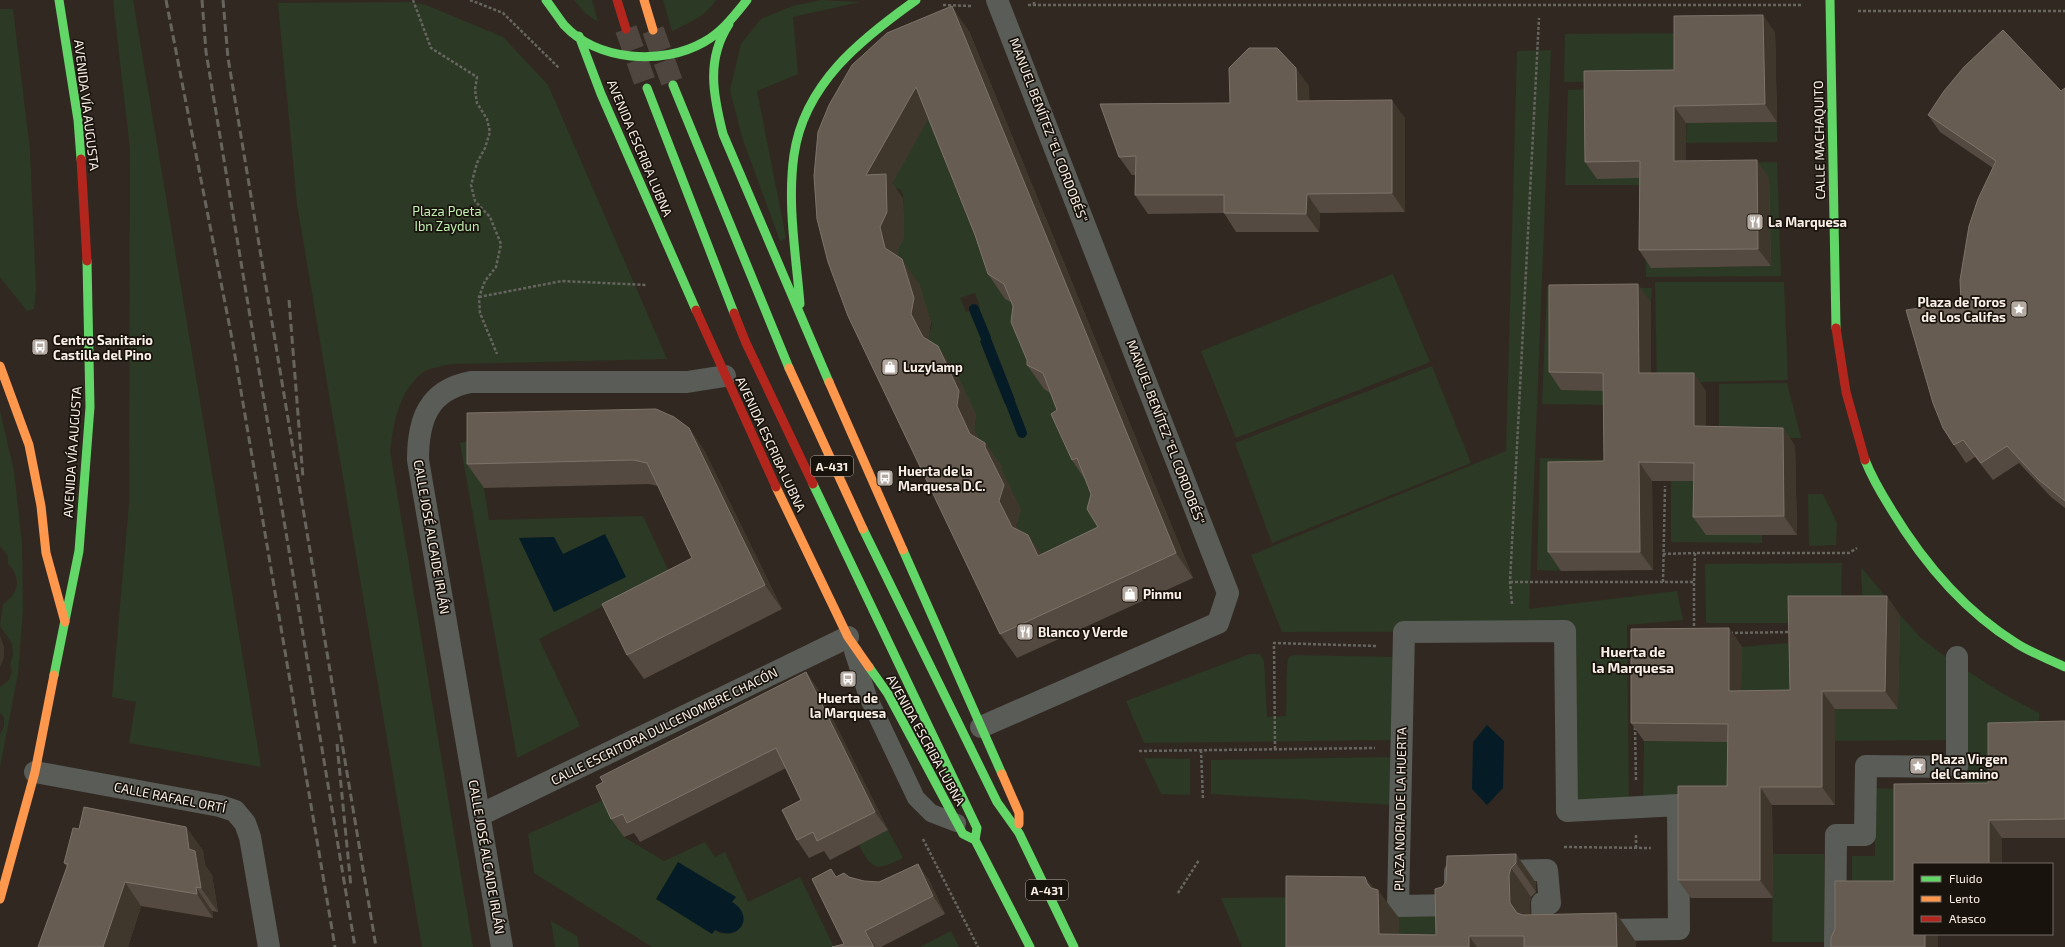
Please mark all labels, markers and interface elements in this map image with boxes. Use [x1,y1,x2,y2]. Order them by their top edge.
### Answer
street label: MANUEL BENÍTEZ "EL CORDOBÉS" [1006,35,1093,225]
street label: AVENIDA VÍA AUGUSTA [71,39,104,171]
street label: AVENIDA ESCRIBA LUBNA [604,77,676,219]
street label: CALLE MACHAQUITO [1810,80,1828,200]
park label: Plaza Poeta Ibn Zaydun [412,203,482,234]
restaurant icon: La Marquesa [1745,212,1765,232]
place label: La Marquesa [1768,214,1847,230]
place label: Plaza de Toros de Los Califas [1917,294,2006,325]
place icon: Plaza de Toros de Los Califas [2009,299,2029,319]
place label: Centro Sanitario Castilla del Pino [53,332,153,363]
bus stop icon: Centro Sanitario Castilla del Pino [30,337,50,357]
street label: MANUEL BENÍTEZ "EL CORDOBÉS" [1123,337,1210,527]
shop icon: Luzylamp [880,357,900,377]
place label: Luzylamp [903,359,963,375]
street label: AVENIDA ESCRIBA LUBNA [733,374,809,514]
street label: AVENIDA VÍA AUGUSTA [58,386,85,518]
road number: A-431 [811,456,853,476]
street label: CALLE JOSÉ ALCAIDE IRLÁN [411,458,454,616]
place label: Huerta de la Marquesa D.C. [898,463,985,494]
bus stop icon: Huerta de la Marquesa D.C. [875,468,895,488]
shop icon: Pinmu [1120,584,1140,604]
place label: Pinmu [1143,586,1182,602]
restaurant icon: Blanco y Verde [1015,622,1035,642]
place label: Blanco y Verde [1038,624,1128,640]
district label: Huerta de la Marquesa [1592,643,1674,676]
street label: CALLE ESCRITORA DULCENOMBRE CHACÓN [548,663,780,788]
bus stop icon: Huerta de la Marquesa [838,669,858,689]
street label: AVENIDA ESCRIBA LUBNA [883,672,969,808]
place label: Huerta de la Marquesa [810,690,886,721]
street label: PLAZA NORIA DE LA HUERTA [1391,727,1409,891]
place label: Plaza Virgen del Camino [1931,751,2008,782]
place icon: Plaza Virgen del Camino [1908,756,1928,776]
street label: CALLE RAFAEL ORTÍ [113,777,228,816]
street label: CALLE JOSÉ ALCAIDE IRLÁN [466,778,509,936]
legend [1913,863,2053,935]
text: Fluido [1949,871,1983,885]
road number: A-431 [1026,880,1068,900]
text: Lento [1949,891,1980,905]
text: Atasco [1949,911,1986,925]

